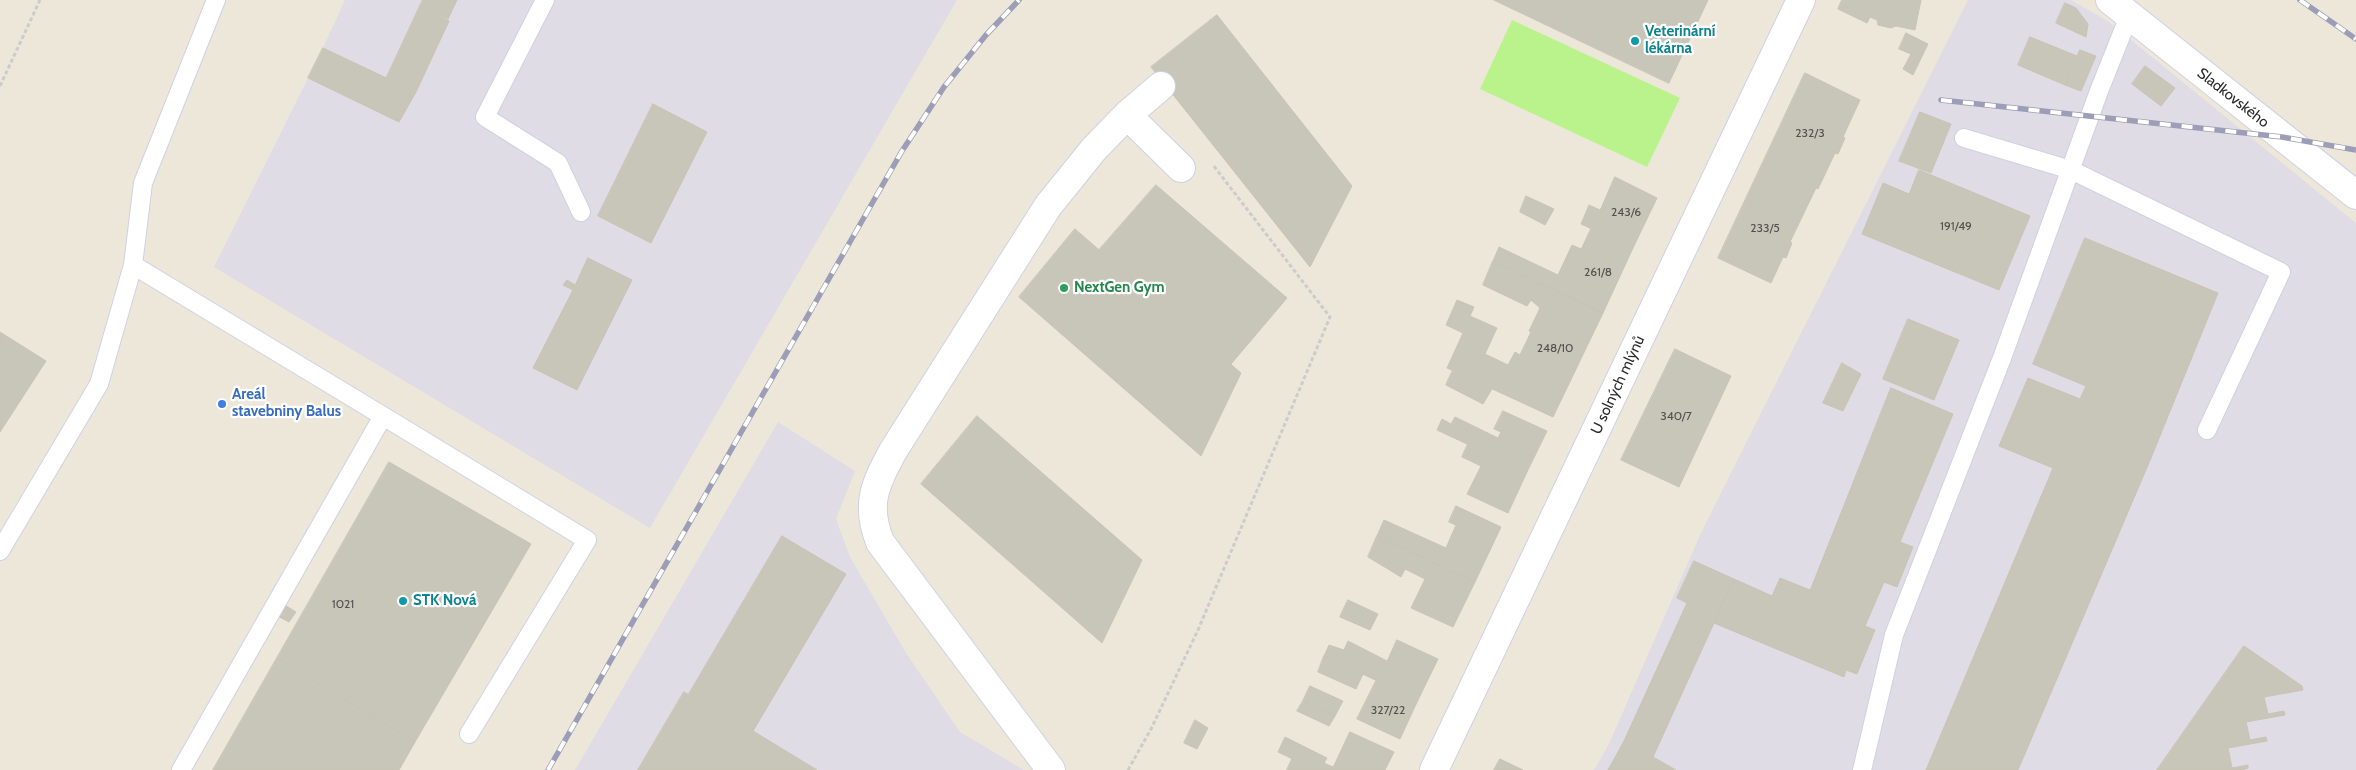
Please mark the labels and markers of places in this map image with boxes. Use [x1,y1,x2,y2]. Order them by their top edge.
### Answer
place label: Veterinární lékárna [1645,23,1715,58]
marker: Veterinární lékárna [1629,35,1641,47]
place label: NextGen Gym [1074,279,1165,297]
marker: NextGen Gym [1058,282,1070,294]
place label: Areál stavebniny Balus [232,386,341,421]
marker: Areál stavebniny Balus [216,398,228,410]
place label: STK Nová [413,592,476,610]
marker: STK Nová [397,595,409,607]

